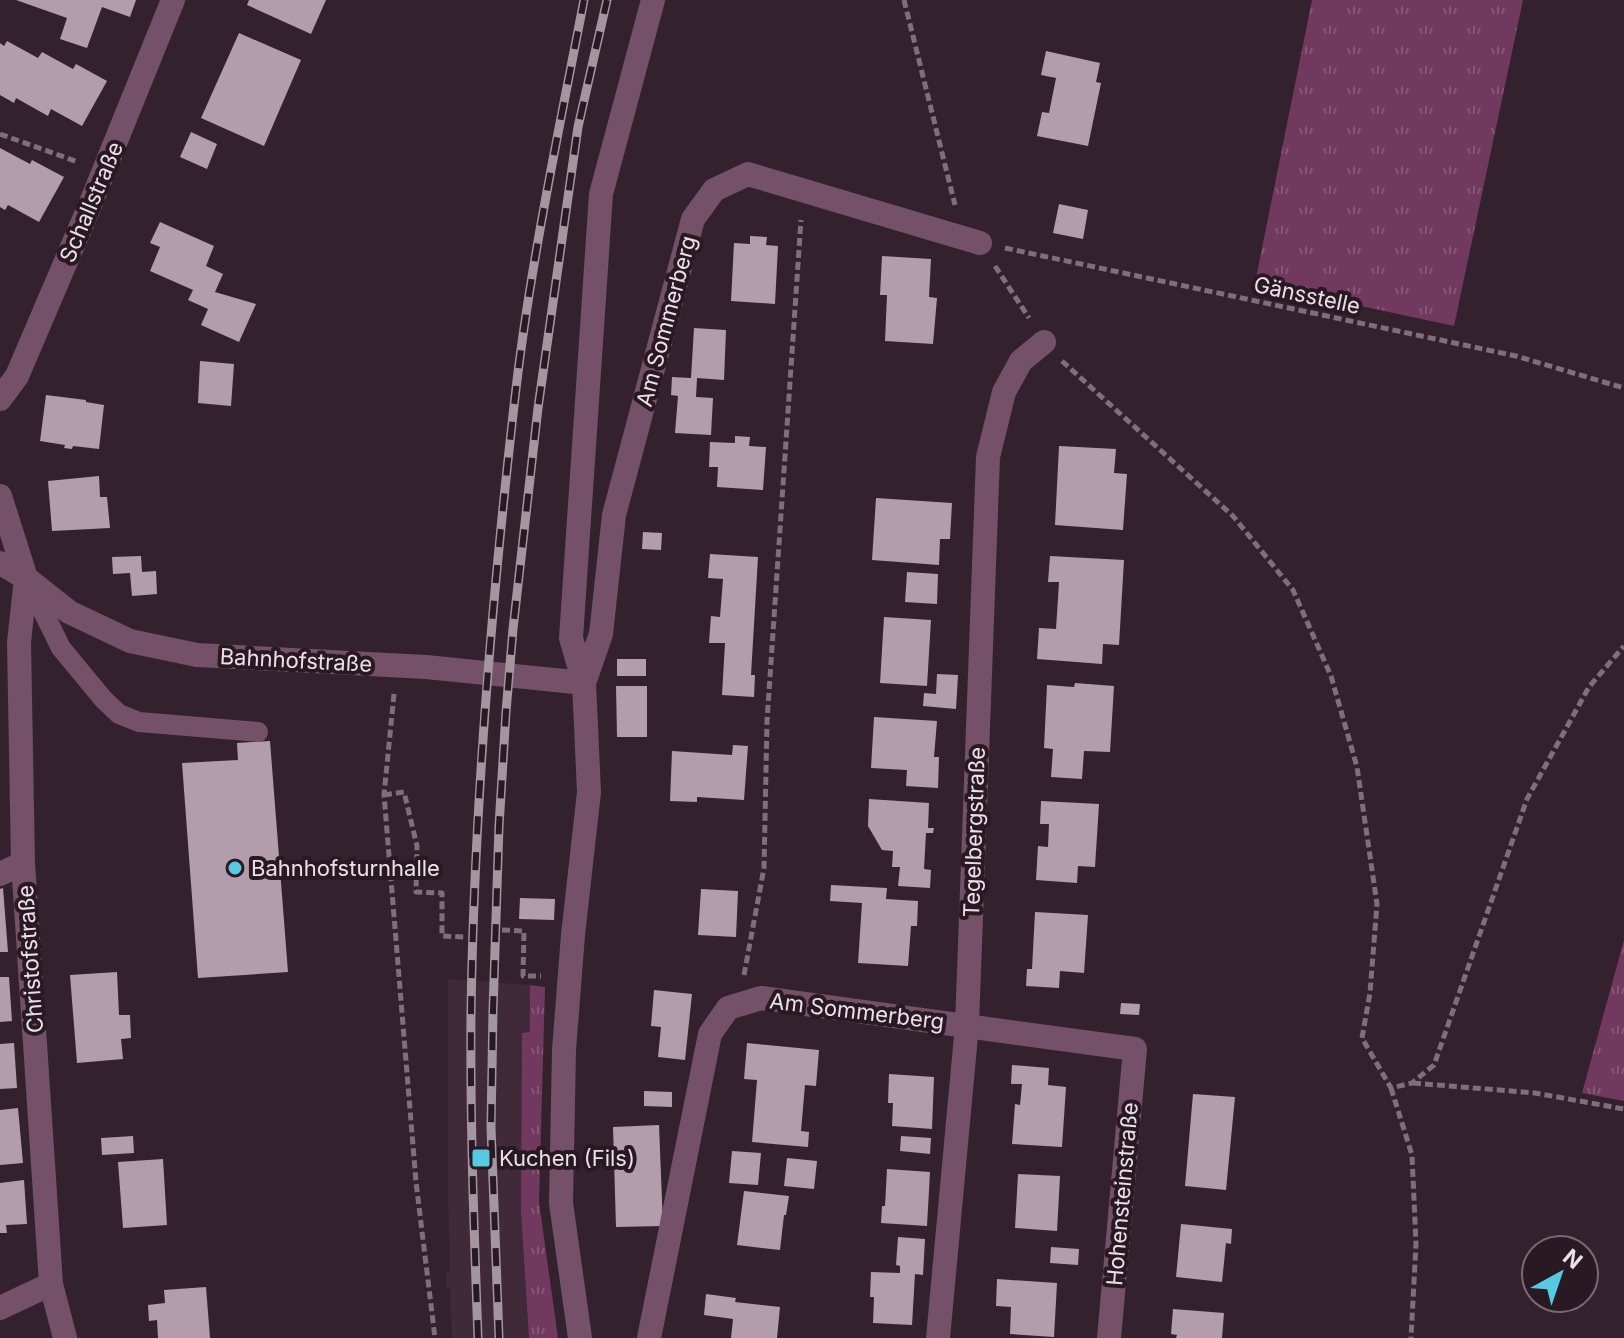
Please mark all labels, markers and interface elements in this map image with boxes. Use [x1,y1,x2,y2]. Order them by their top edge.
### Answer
street label: Schallstraße [54,138,128,266]
street label: Am Sommerberg [631,233,701,409]
street label: Gänsstelle [1251,271,1363,319]
street label: Bahnhofstraße [219,643,373,677]
street label: Tegelbergstraße [958,746,990,918]
place label: Bahnhofsturnhalle [251,855,440,881]
marker: Bahnhofsturnhalle [226,859,244,877]
street label: Christofstraße [12,884,48,1034]
street label: Am Sommerberg [768,987,946,1035]
street label: Hohensteinstraße [1101,1101,1143,1287]
place label: Kuchen (Fils) [499,1145,635,1171]
marker: Kuchen (Fils) [470,1147,492,1169]
north arrow [1520,1234,1600,1314]
text: N [1558,1243,1588,1274]

